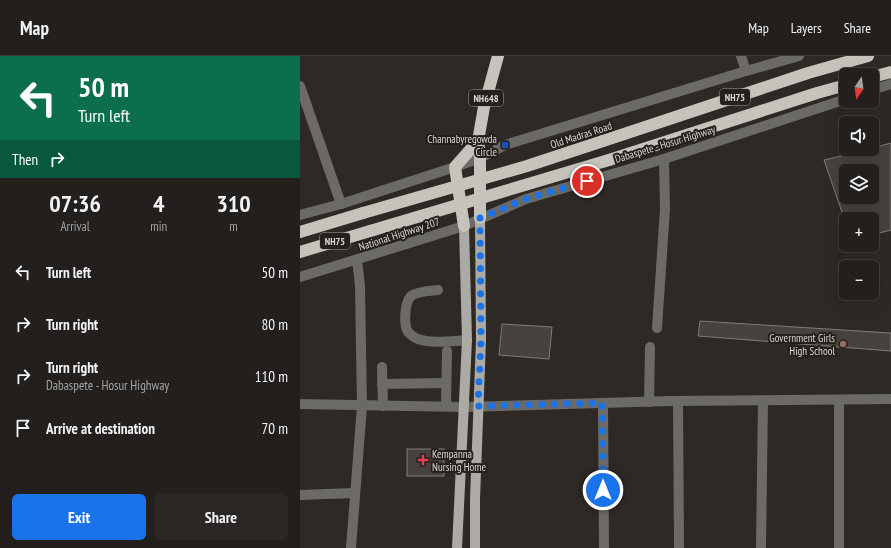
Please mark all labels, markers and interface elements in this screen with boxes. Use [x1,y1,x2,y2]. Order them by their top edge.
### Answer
text: Map [20,16,49,40]
text: Map [748,19,769,37]
text: Layers [791,19,822,37]
text: Share [844,19,871,37]
text: 50 m [78,68,129,105]
north arrow [839,68,879,108]
map controls [839,68,879,300]
icon: left [12,72,64,124]
road number: NH75 [720,89,750,105]
road number: NH648 [469,90,503,106]
text: Turn left [78,104,130,127]
button: sound [839,116,879,156]
street label: Old Madras Road [548,118,614,152]
street label: Dabaspete - Hosur Highway [613,122,718,166]
place label: Channabyregowda Circle [427,132,497,159]
marker: Channabyregowda Circle [500,140,510,150]
icon: right [46,148,68,170]
text: Then [12,150,38,169]
pin [570,164,604,198]
button: layers [839,164,879,204]
icon: arrive [576,170,598,192]
text: 07:36 [49,188,101,219]
text: 4 [153,188,164,219]
text: 310 [216,188,251,219]
button: + [839,212,879,252]
street label: National Highway 207 [357,214,441,254]
text: Arrival [60,218,90,235]
text: min [150,218,167,235]
text: m [229,218,238,235]
road number: NH75 [320,233,350,249]
button: − [839,260,879,300]
icon: left [12,261,34,283]
text: Turn left [46,263,91,282]
text: 50 m [262,263,288,282]
icon: right [12,313,34,335]
text: Turn right [46,315,98,334]
text: 80 m [262,315,288,334]
place label: Government Girls High School [769,331,835,358]
marker: Government Girls High School [838,339,848,349]
text: Turn right [46,358,98,377]
icon: right [12,365,34,387]
text: 110 m [255,367,288,386]
text: Dabaspete - Hosur Highway [46,377,169,394]
icon: arrive [12,417,34,439]
text: Arrive at destination [46,419,155,438]
text: 70 m [262,419,288,438]
place label: Kempanna Nursing Home [432,447,487,474]
marker: Kempanna Nursing Home [417,454,429,466]
position arrow [582,469,624,511]
button: Exit [12,494,146,540]
button: Share [154,494,288,540]

